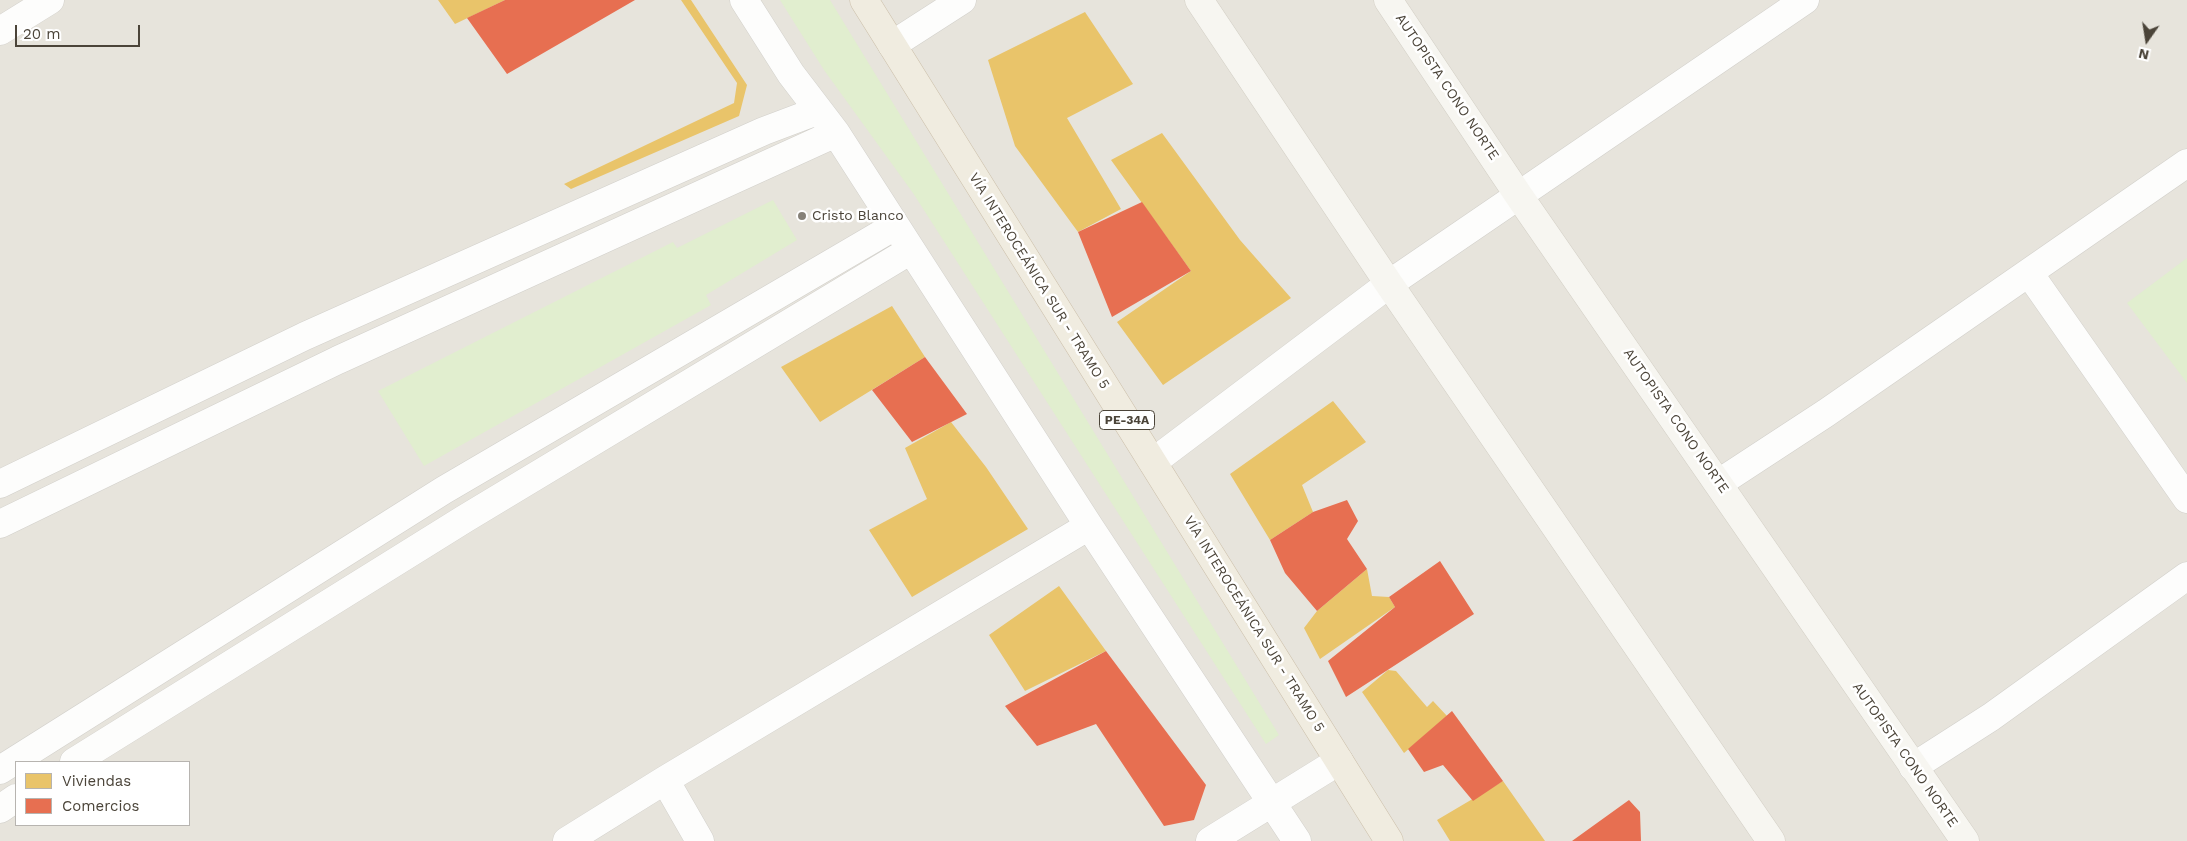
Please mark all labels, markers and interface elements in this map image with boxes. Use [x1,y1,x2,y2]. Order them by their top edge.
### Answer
street label: AUTOPISTA CONO NORTE [1392,11,1502,163]
scale bar [18,15,142,47]
north arrow [2122,15,2172,65]
text: 20 m [23,25,61,43]
text: N [2137,46,2150,64]
street label: VÍA INTEROCEÁNICA SUR - TRAMO 5 [965,170,1113,392]
place label: Cristo Blanco [812,208,904,224]
marker: Cristo Blanco [796,210,808,222]
street label: AUTOPISTA CONO NORTE [1620,345,1732,497]
road number: PE-34A [1100,410,1154,430]
street label: VÍA INTEROCEÁNICA SUR - TRAMO 5 [1180,513,1328,735]
street label: AUTOPISTA CONO NORTE [1849,679,1961,831]
legend [15,761,190,826]
text: Viviendas [62,772,131,790]
text: Comercios [62,797,139,815]

